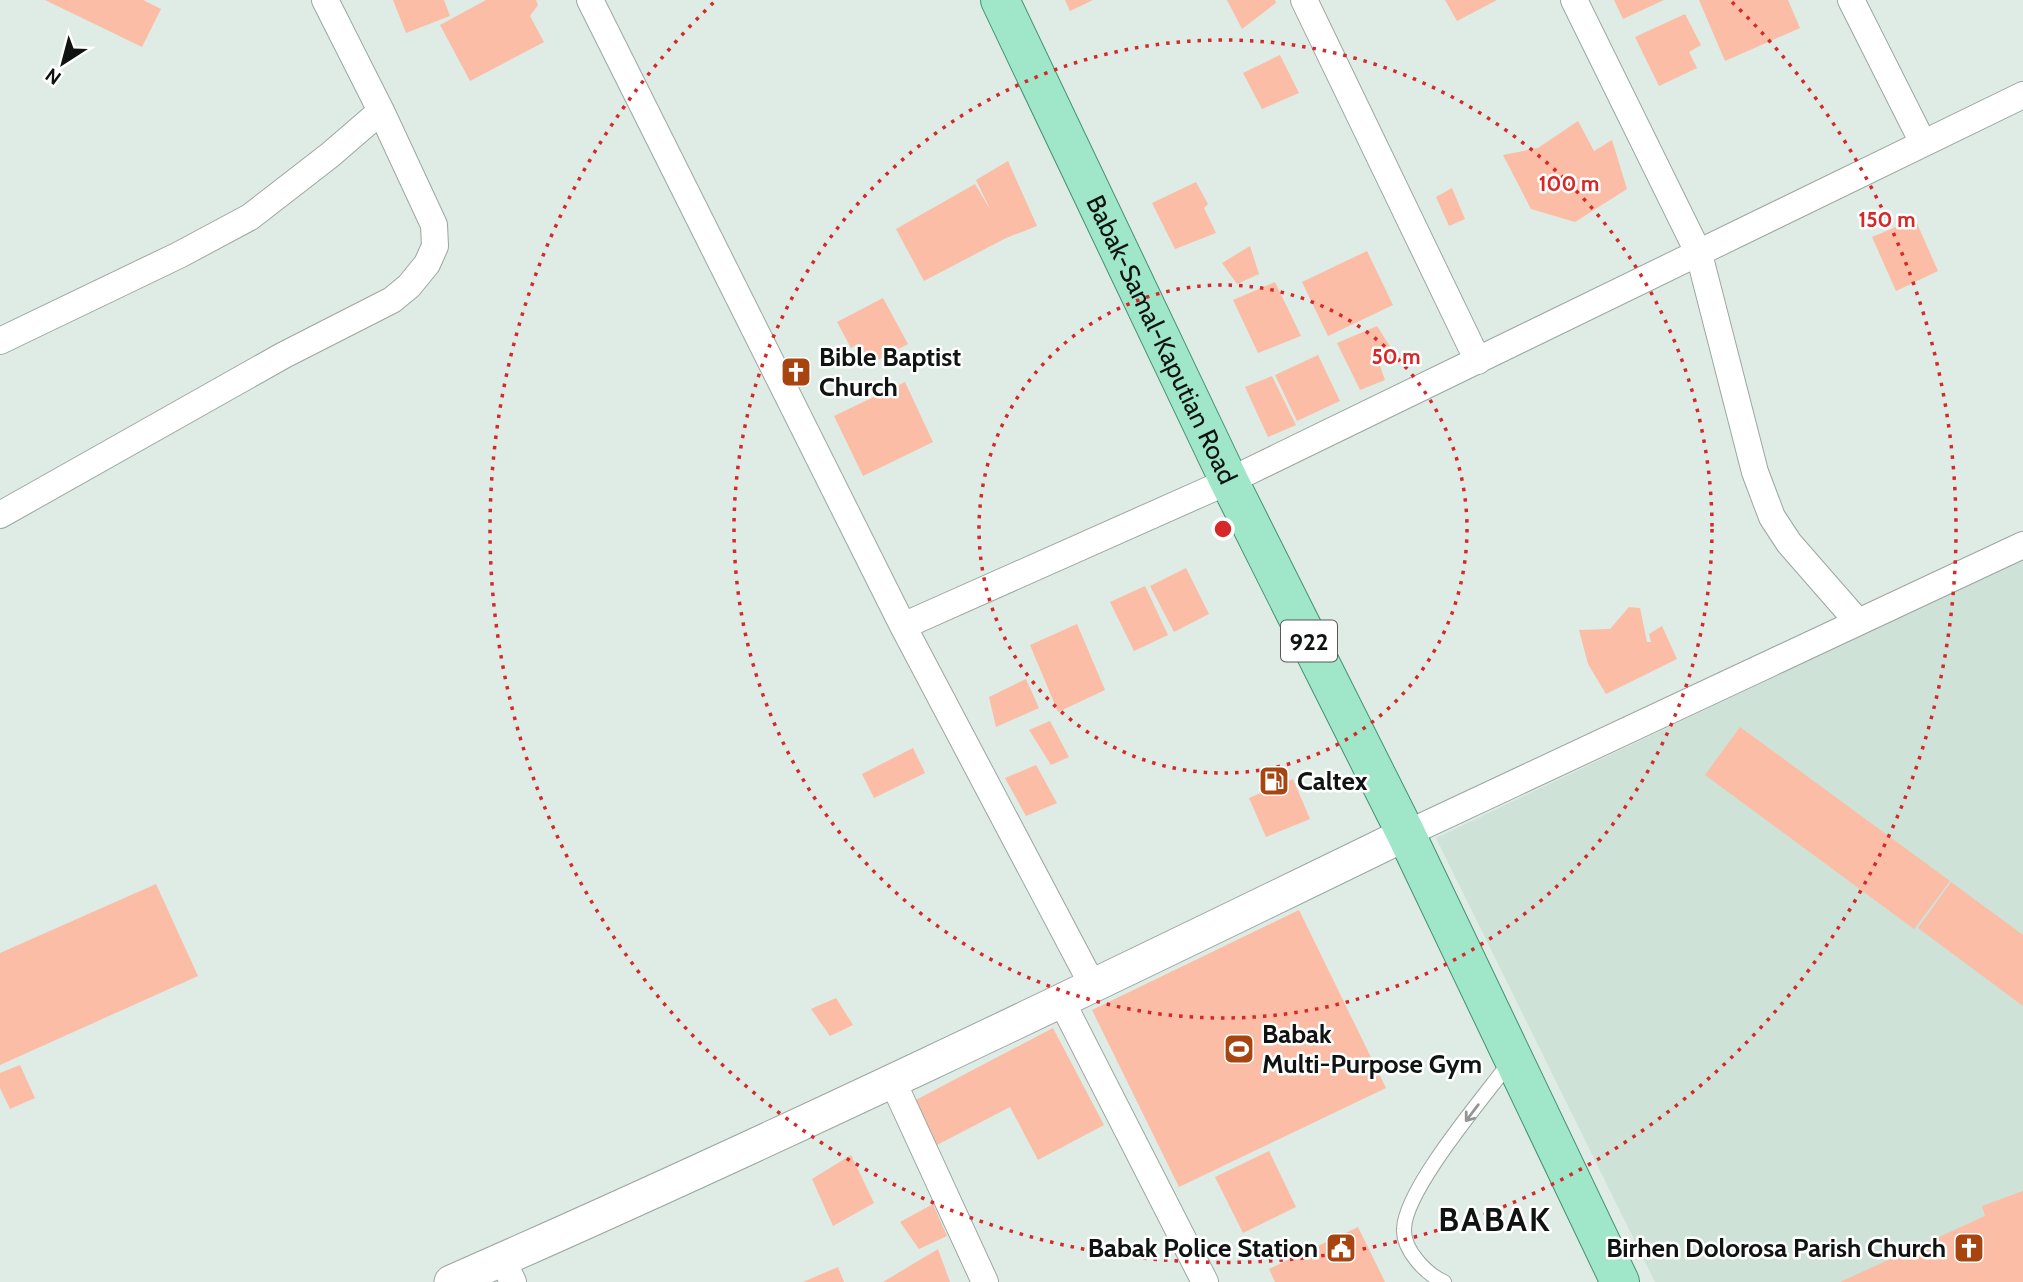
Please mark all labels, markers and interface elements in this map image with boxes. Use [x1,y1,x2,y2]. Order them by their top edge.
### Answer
north arrow [28,28,98,98]
text: N [41,63,65,90]
text: 100 m [1539,171,1599,196]
street label: Babak-Samal-Kaputian Road [1079,190,1244,489]
text: 150 m [1859,207,1915,232]
place label: Bible Baptist Church [819,341,961,403]
text: 50 m [1371,344,1421,369]
church icon: Bible Baptist Church [779,355,813,389]
centre of rings [1211,517,1235,541]
road number: 922 [1281,620,1337,662]
fuel station icon: Caltex [1257,764,1291,798]
place label: Caltex [1297,765,1368,797]
place label: Babak Multi-Purpose Gym [1262,1018,1482,1080]
sports icon: Babak Multi-Purpose Gym [1222,1032,1256,1066]
one-way arrow [1464,1103,1479,1122]
district label: BABAK [1438,1199,1552,1239]
public building icon: Babak Police Station [1324,1231,1358,1265]
church icon: Birhen Dolorosa Parish Church [1952,1231,1986,1265]
place label: Babak Police Station [1088,1232,1318,1264]
place label: Birhen Dolorosa Parish Church [1606,1232,1946,1264]

